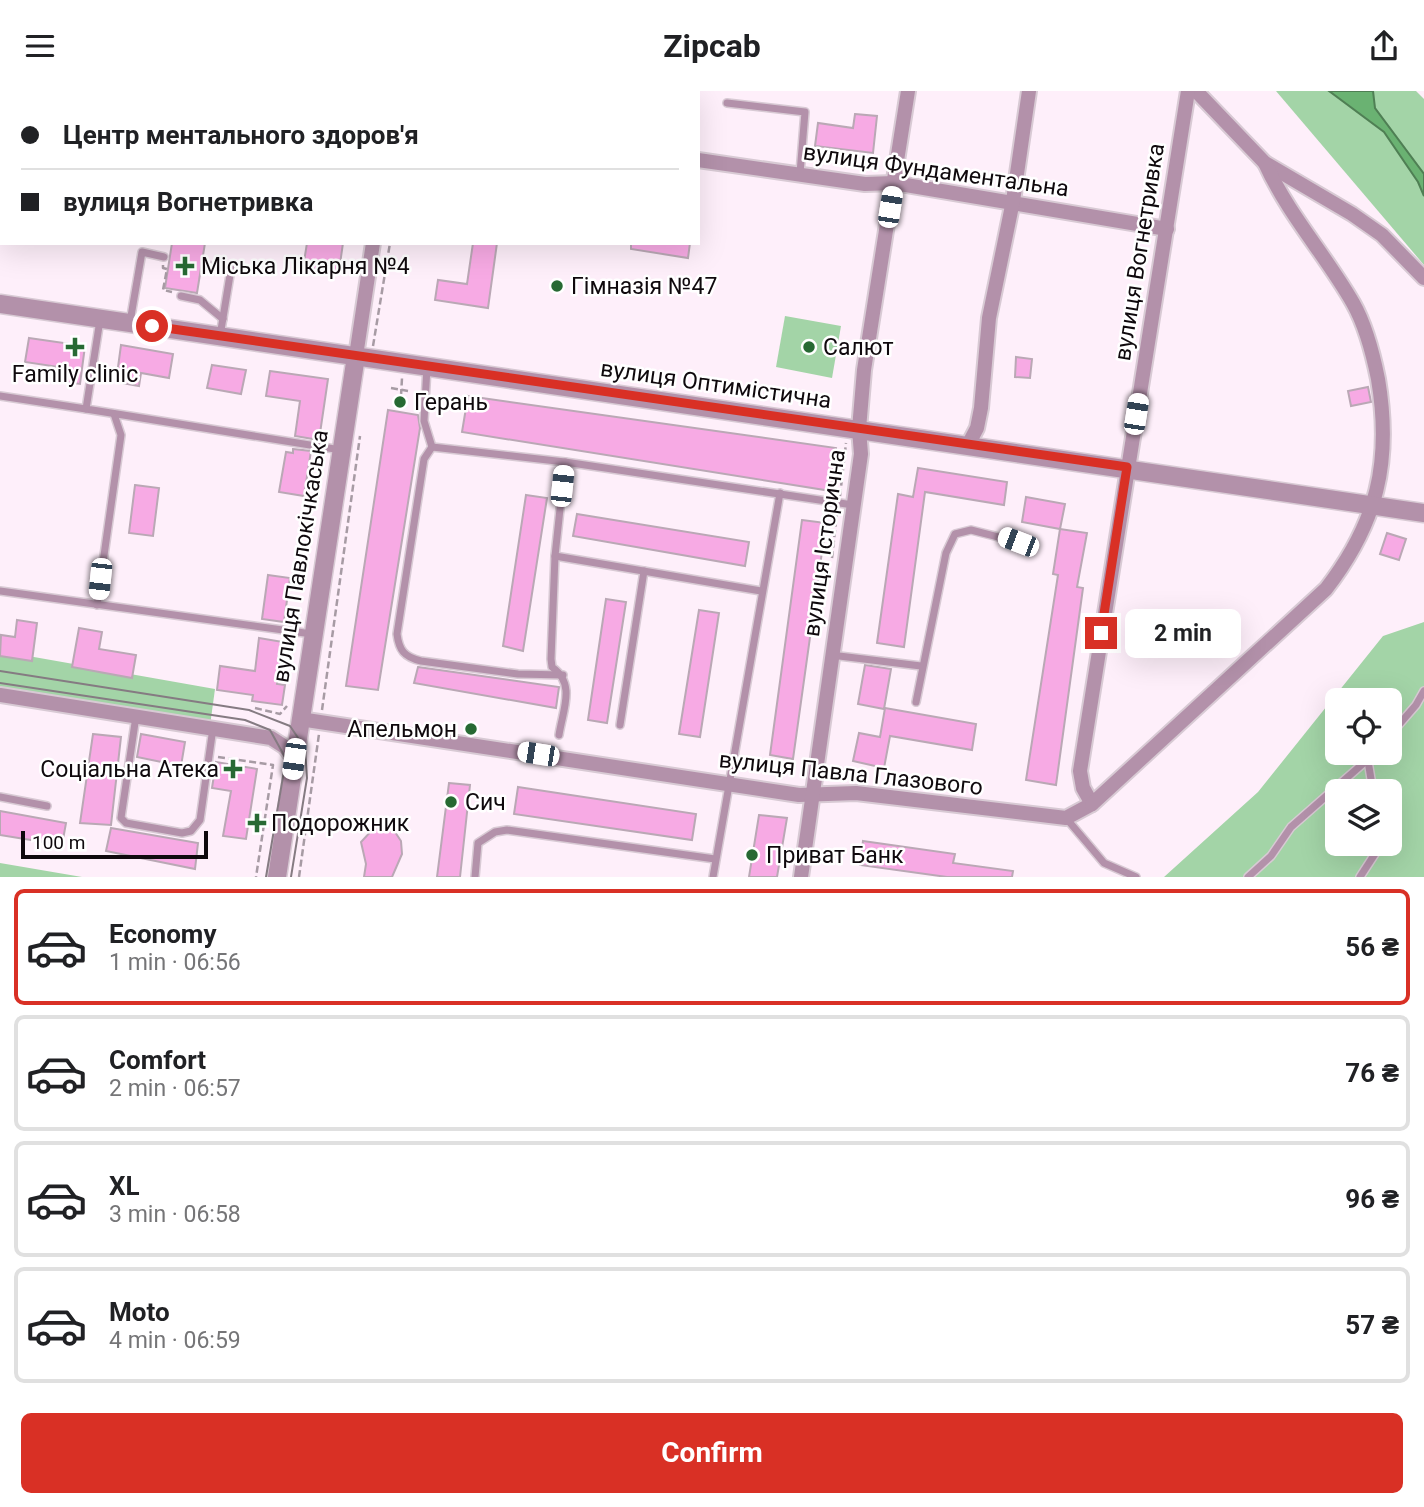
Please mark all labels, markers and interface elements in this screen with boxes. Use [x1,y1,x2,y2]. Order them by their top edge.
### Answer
icon: menu [21,27,59,65]
text: Zipcab [663,27,761,65]
icon: share [1365,27,1403,65]
text: Центр ментального здоров'я [63,120,419,150]
street label: вулиця Фундаментальна [801,138,1070,203]
street label: вулиця Вогнетривка [1109,141,1170,363]
car [877,185,904,229]
text: вулиця Вогнетривка [63,187,313,217]
place label: Міська Лікарня №4 [201,253,410,280]
marker: Міська Лікарня №4 [175,256,195,276]
place label: Гімназія №47 [571,273,717,300]
marker: Гімназія №47 [549,278,565,294]
route start [136,310,168,342]
place label: Салют [823,334,894,361]
marker: Family clinic [65,337,85,357]
marker: Салют [801,339,817,355]
street label: вулиця Оптимістична [599,355,833,414]
place label: Family clinic [12,361,138,388]
place label: Герань [414,389,488,416]
car [1123,392,1150,436]
marker: Герань [392,394,408,410]
street label: вулиця Павлокічкаська [267,428,334,684]
street label: вулиця Історична [798,448,851,638]
car [550,464,575,508]
car [995,525,1042,559]
car [88,557,113,601]
callout: 2 min [1126,609,1241,657]
route end [1085,617,1117,649]
text: 2 min [1154,620,1212,647]
map controls [1325,688,1402,856]
button: locate [1325,688,1402,765]
place label: Апельмон [347,716,457,743]
marker: Апельмон [463,721,479,737]
car [281,737,308,781]
car [516,740,561,768]
street label: вулиця Павла Глазового [718,746,984,801]
place label: Соціальна Атека [40,756,219,783]
marker: Соціальна Атека [225,761,241,777]
button: layers [1325,779,1402,856]
place label: Сич [465,789,506,816]
marker: Сич [443,794,459,810]
place label: Подорожник [271,810,410,837]
marker: Подорожник [249,815,265,831]
scale bar [21,828,208,860]
text: 100 m [32,831,85,854]
place label: Приват Банк [766,842,904,869]
marker: Приват Банк [744,847,760,863]
icon: car [25,916,88,979]
text: Economy [109,919,216,949]
text: 56 ₴ [1345,932,1399,962]
text: 1 min · 06:56 [109,949,241,976]
icon: car [25,1042,88,1105]
text: Comfort [109,1045,206,1075]
text: 76 ₴ [1345,1058,1399,1088]
text: 2 min · 06:57 [109,1075,241,1102]
icon: car [25,1168,88,1231]
text: XL [109,1171,140,1201]
text: 96 ₴ [1345,1184,1399,1214]
text: 3 min · 06:58 [109,1201,241,1228]
icon: car [25,1294,88,1357]
text: Moto [109,1297,170,1327]
text: 57 ₴ [1345,1310,1399,1340]
text: 4 min · 06:59 [109,1327,241,1354]
button: Confirm [21,1413,1403,1493]

